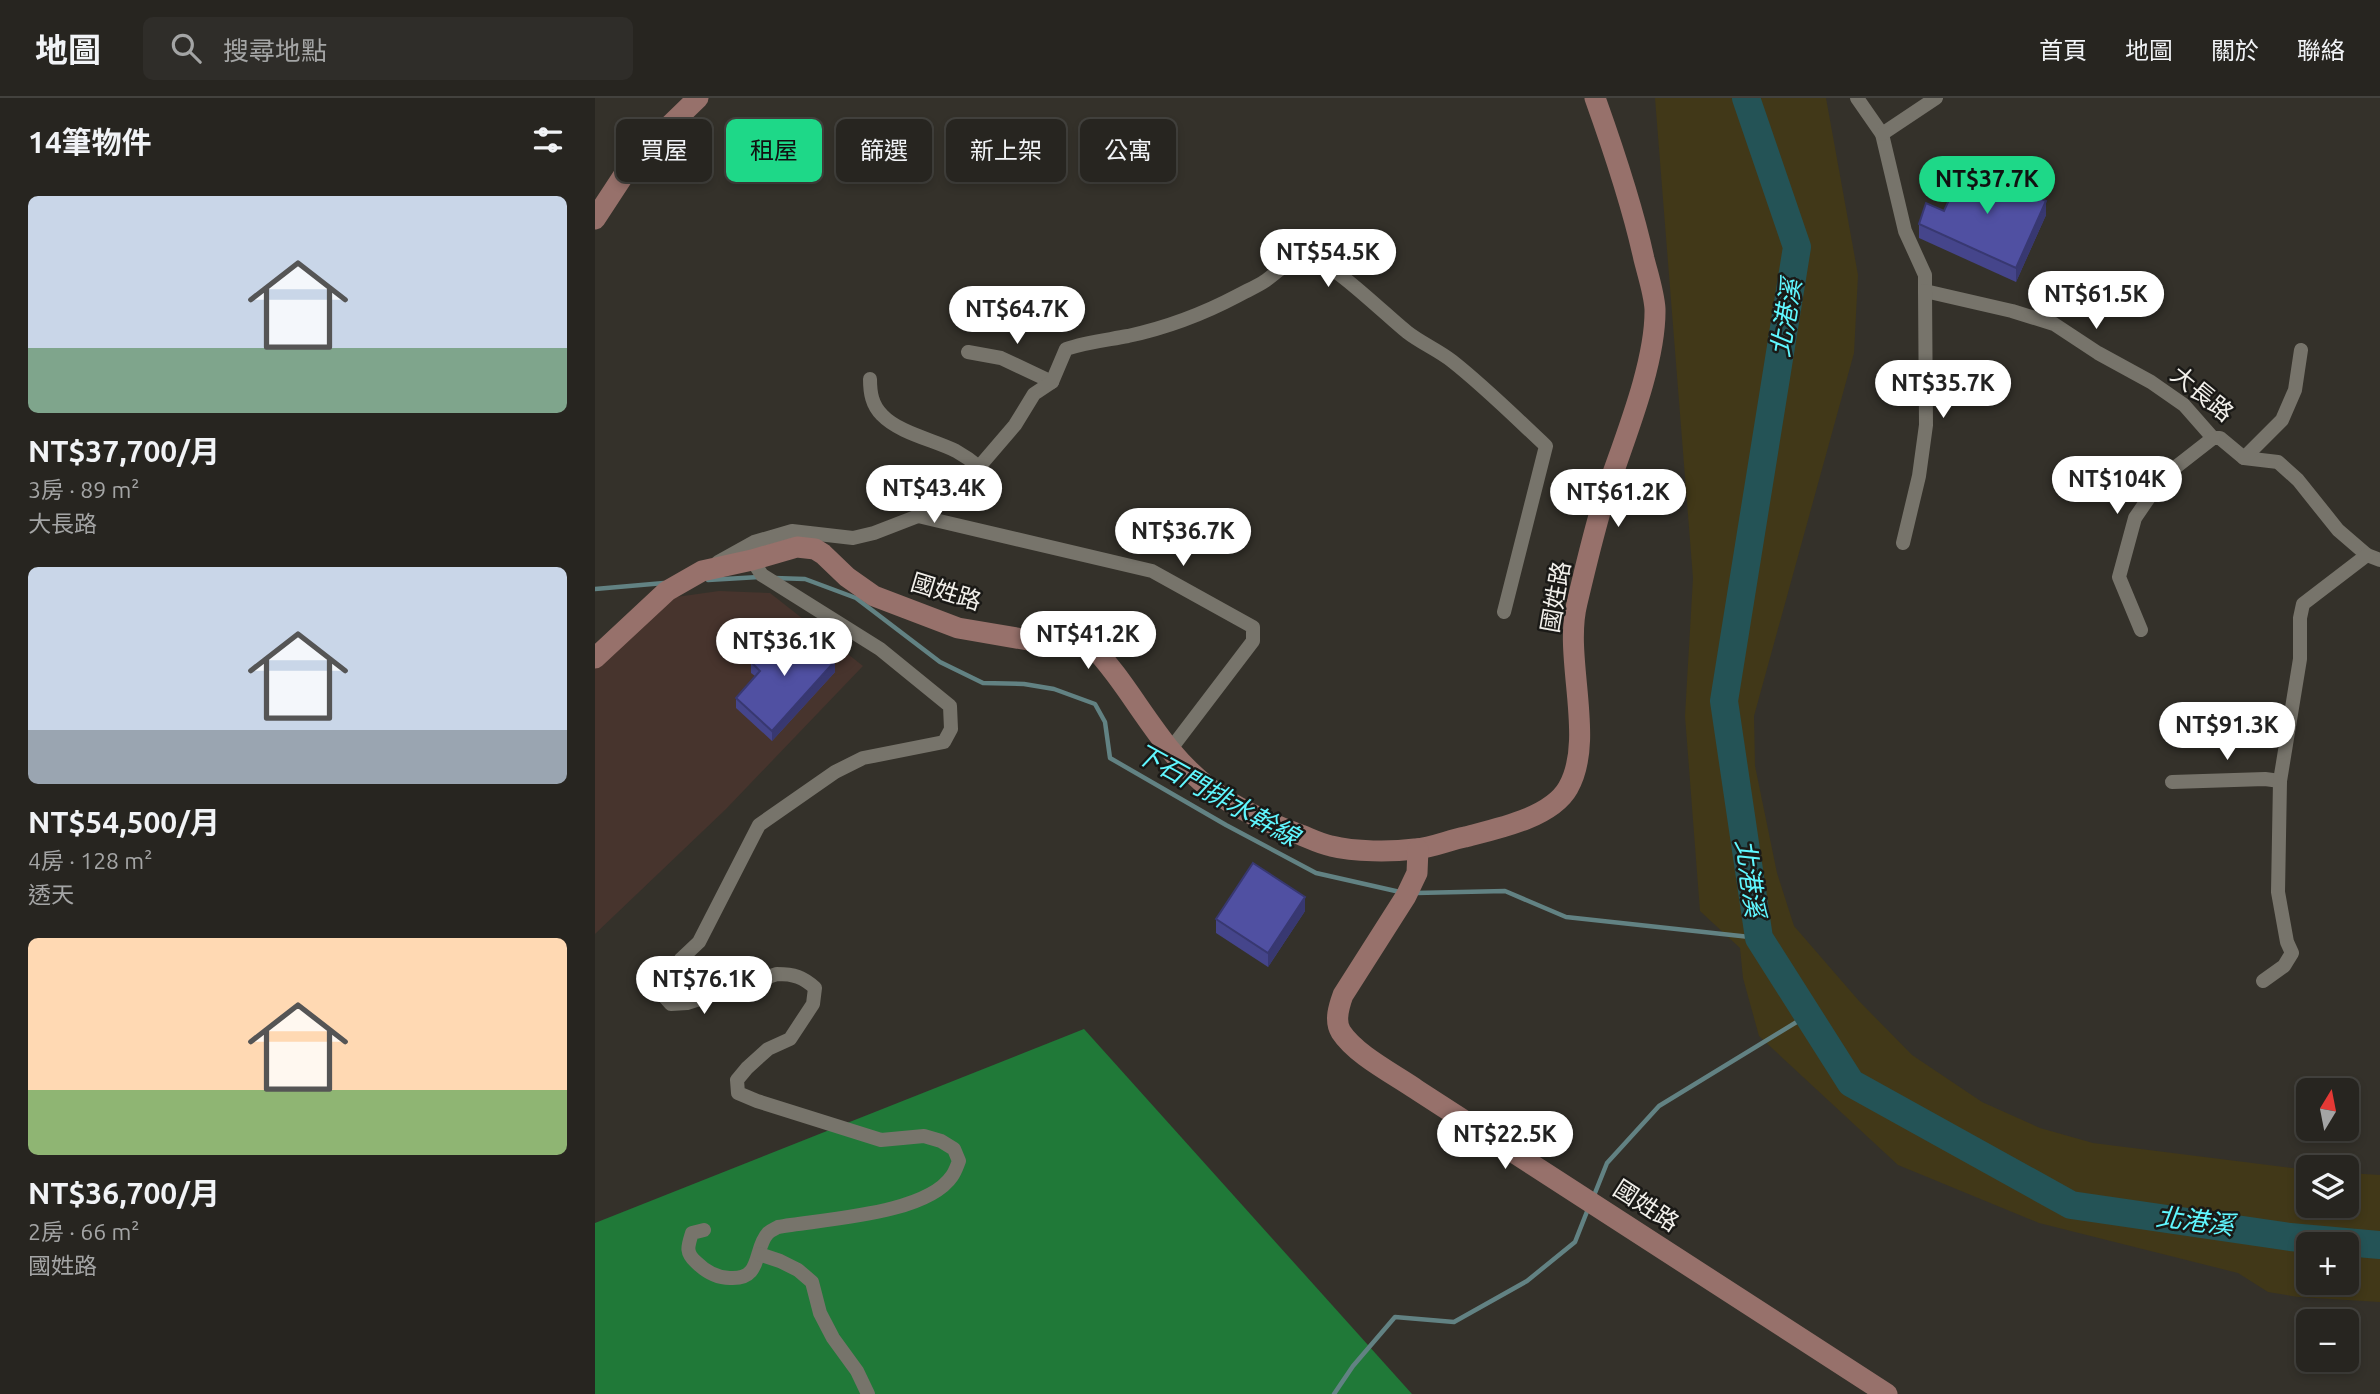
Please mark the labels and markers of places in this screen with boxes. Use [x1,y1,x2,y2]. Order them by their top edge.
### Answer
pin: NT$37.7K [1915,156,2059,216]
pin: NT$54.5K [1256,230,1400,289]
pin: NT$61.5K [2024,272,2168,331]
pin: NT$64.7K [945,286,1089,346]
pin: NT$35.7K [1871,360,2015,420]
pin: NT$104K [2052,456,2182,516]
pin: NT$43.4K [862,466,1006,525]
pin: NT$61.2K [1546,470,1690,529]
pin: NT$36.7K [1111,508,1255,568]
pin: NT$41.2K [1016,612,1160,671]
pin: NT$36.1K [712,618,856,678]
pin: NT$91.3K [2155,702,2299,762]
pin: NT$76.1K [632,956,776,1016]
pin: NT$22.5K [1433,1112,1577,1171]

